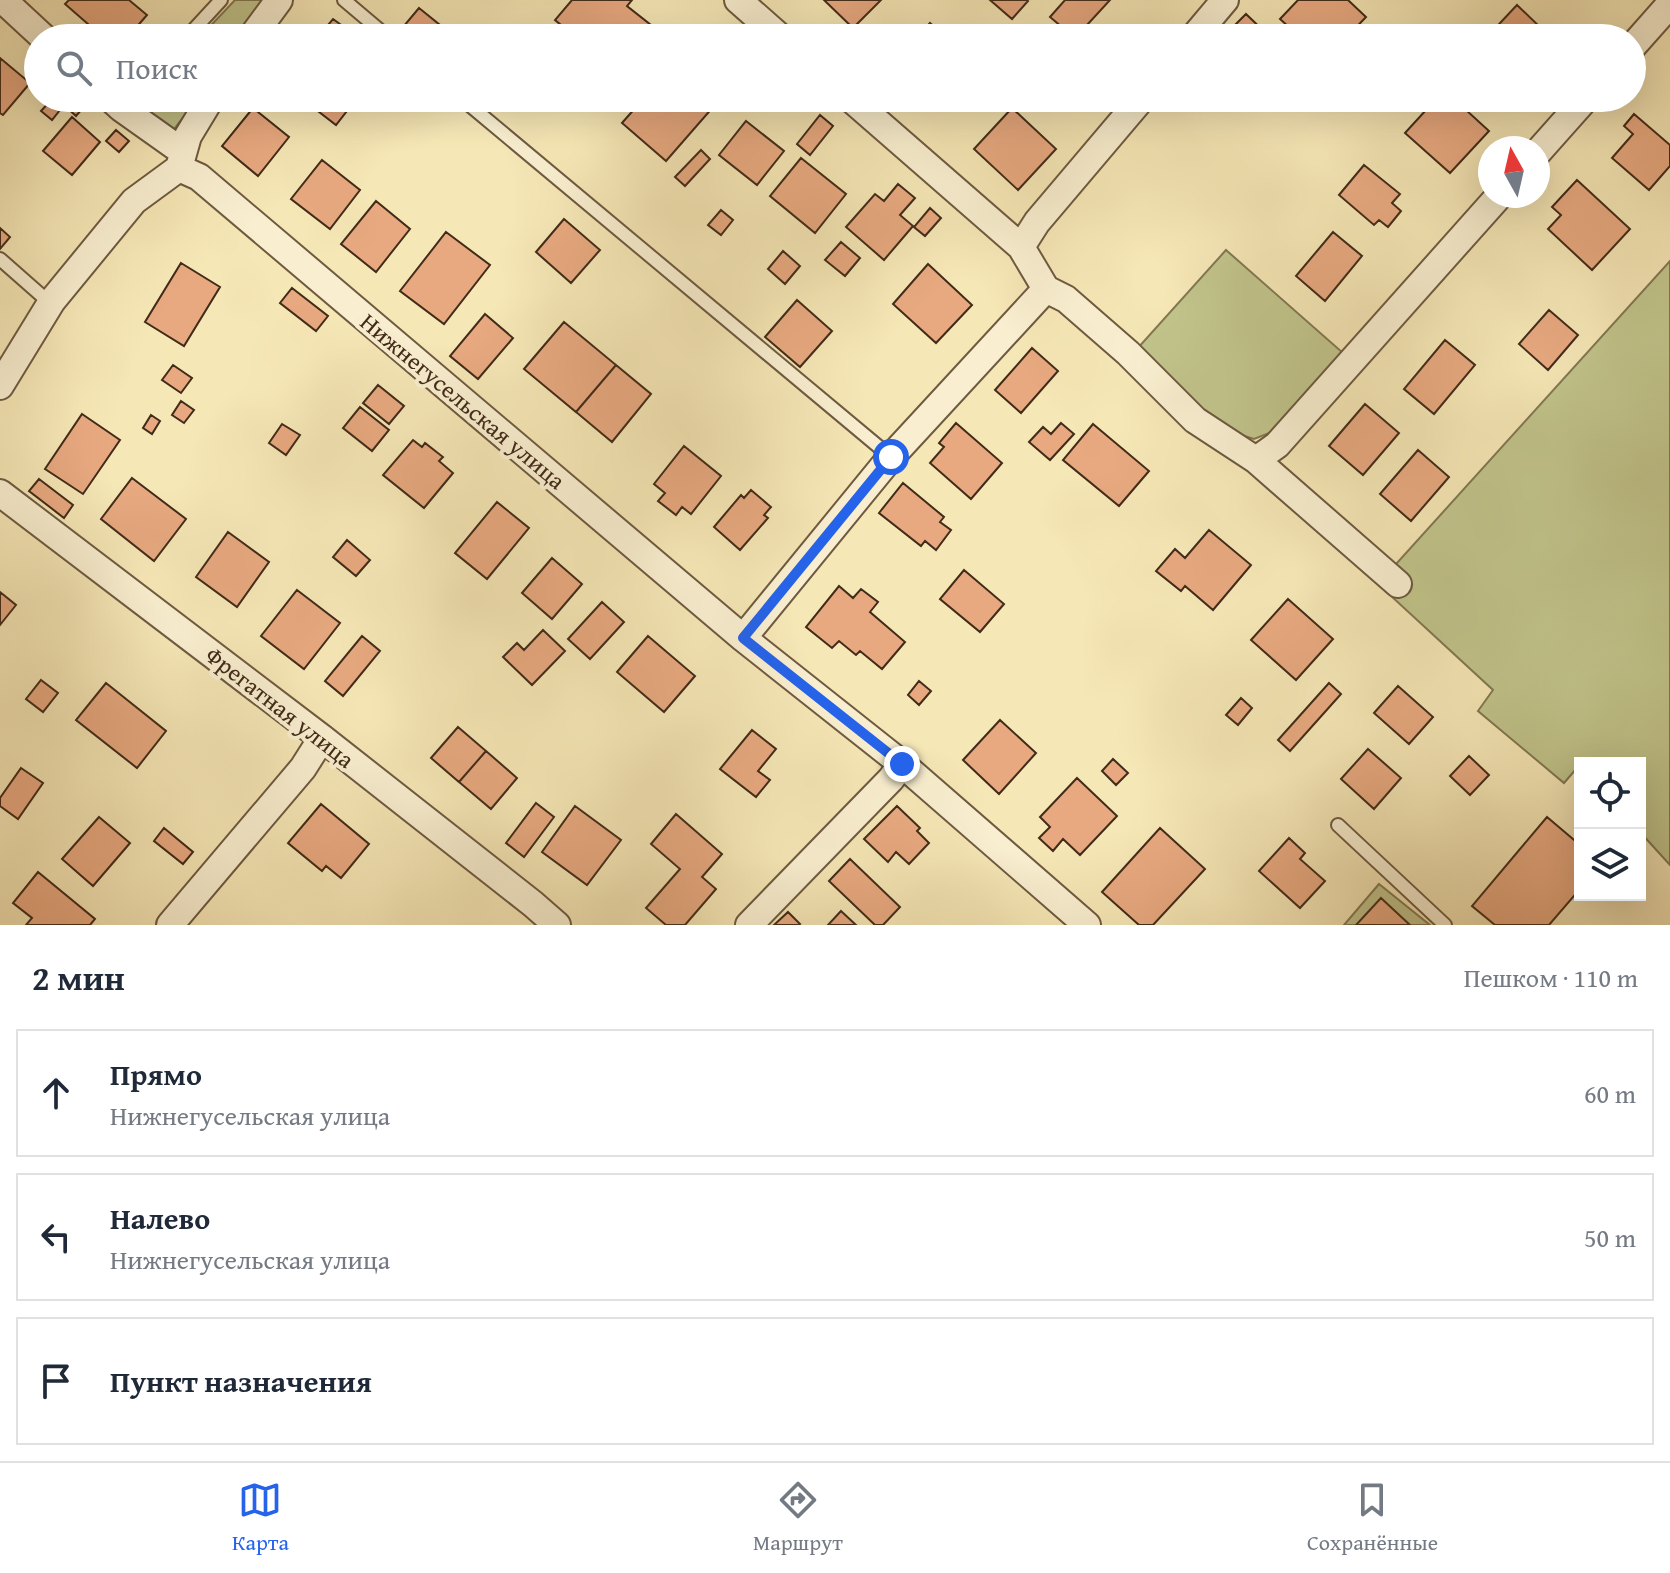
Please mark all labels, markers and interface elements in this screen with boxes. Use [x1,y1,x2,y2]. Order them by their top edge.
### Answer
search box [24,24,1646,112]
icon: search [52,46,96,90]
text: Поиск [116,46,198,90]
north arrow [1478,136,1550,208]
street label: Нижнегусельская улица [353,304,574,498]
route start [873,439,909,475]
street label: Фрегатная улица [198,638,362,777]
route end [884,746,920,782]
map controls [1574,757,1646,901]
button: locate [1574,757,1646,829]
button: layers [1574,829,1646,901]
text: 2 мин [32,953,125,1002]
text: Пешком · 110 m [1464,958,1638,997]
text: Прямо [110,1052,202,1096]
icon: ahead [34,1071,78,1115]
text: 60 m [1584,1074,1636,1113]
text: Нижнегусельская улица [110,1096,390,1135]
text: Налево [110,1196,210,1240]
icon: left [34,1215,78,1259]
text: 50 m [1584,1218,1636,1257]
text: Нижнегусельская улица [110,1240,390,1279]
icon: arrive [34,1359,78,1403]
text: Пункт назначения [110,1359,372,1403]
tab: Карта [232,1478,289,1558]
tab: Маршрут [753,1478,843,1558]
tab: Сохранённые [1307,1478,1438,1558]

